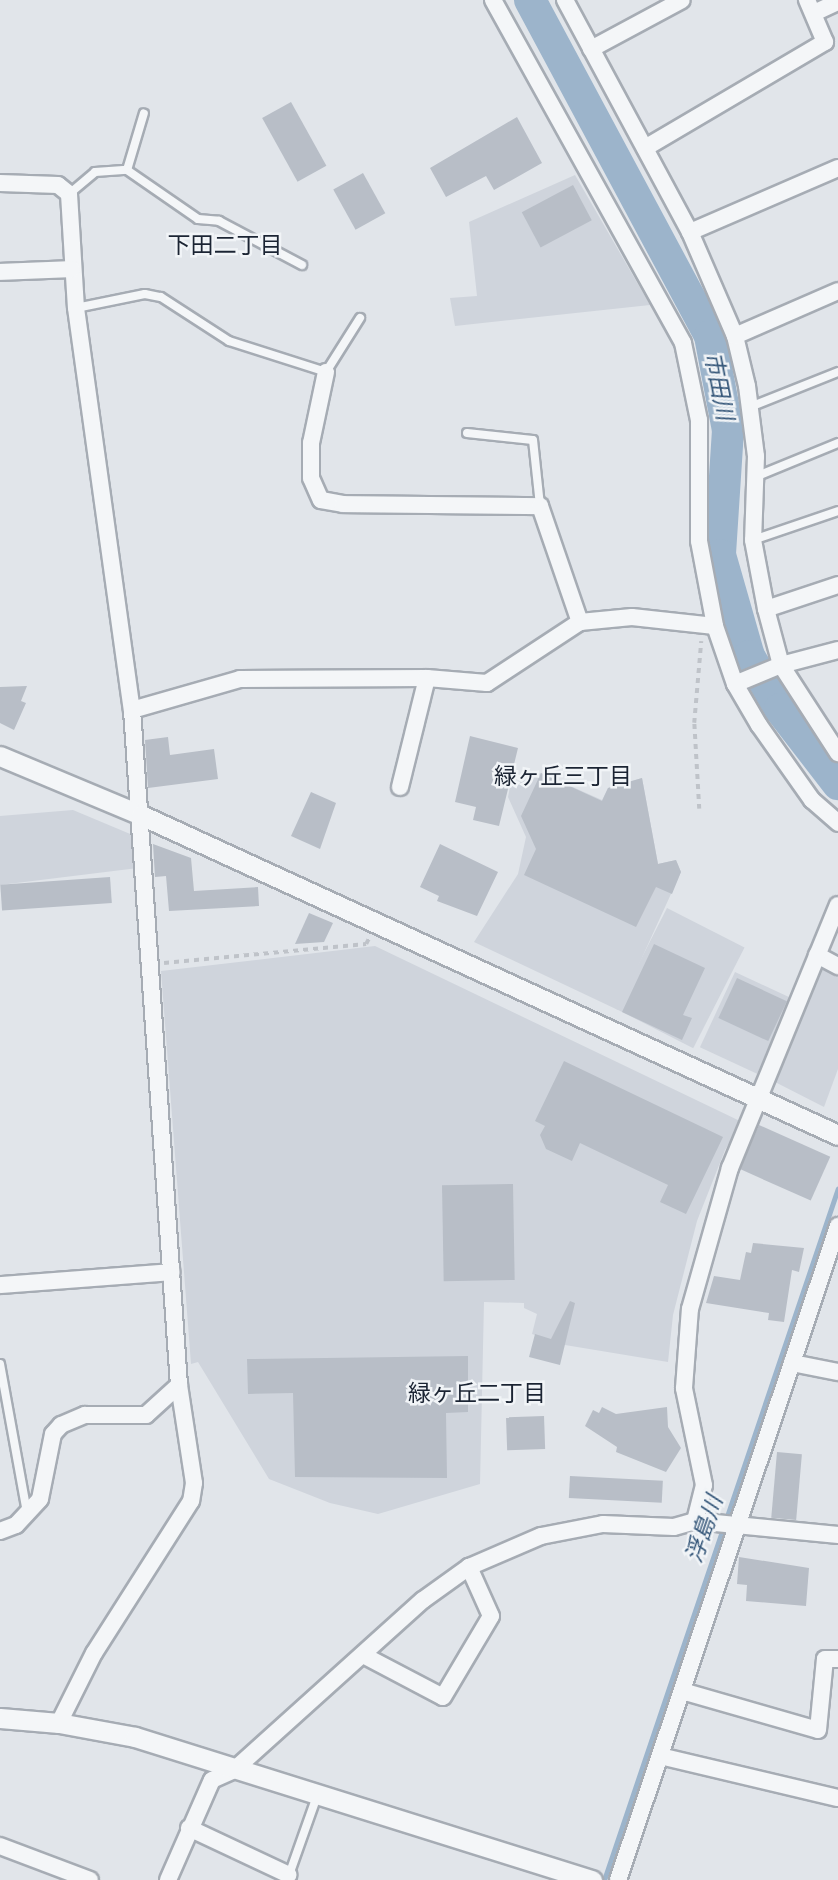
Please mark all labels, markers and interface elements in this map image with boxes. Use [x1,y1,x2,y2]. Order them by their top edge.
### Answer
district label: 下田二丁目 [168,231,282,259]
water label: 市田川 [699,350,739,422]
district label: 緑ヶ丘三丁目 [494,762,632,790]
district label: 緑ヶ丘二丁目 [408,1379,546,1407]
water label: 浮島川 [680,1492,728,1566]

